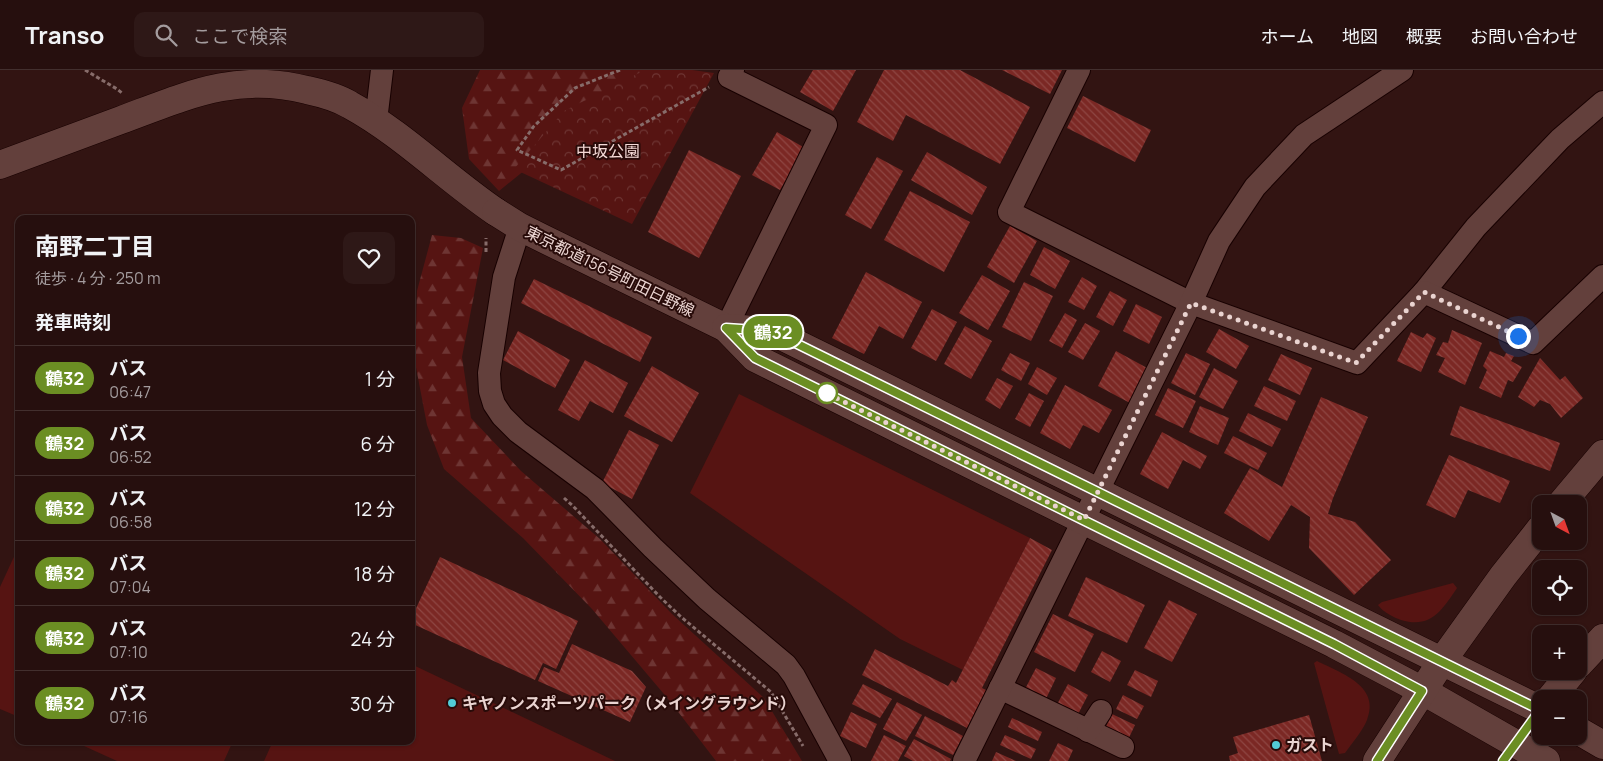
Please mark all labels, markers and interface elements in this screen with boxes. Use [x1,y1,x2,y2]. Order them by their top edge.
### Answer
search box [134,12,484,57]
text: Transo [25,18,104,51]
icon: search [152,21,180,49]
text: ここで検索 [192,23,287,49]
text: ホーム [1261,24,1314,48]
text: 地図 [1342,24,1378,48]
text: 概要 [1406,24,1442,48]
text: お問い合わせ [1470,24,1578,48]
park label: 中坂公園 [576,140,640,162]
street label: 東京都道156号町田日野線 [522,220,698,322]
text: 南野二丁目 [35,229,155,262]
button: heart [343,232,395,284]
text: 徒歩 · 4 分 · 250 m [35,267,161,289]
text: 発車時刻 [35,309,111,335]
line badge: 鶴32 [744,316,802,348]
text: 鶴32 [753,320,793,344]
your location [1506,324,1531,349]
text: バス [109,355,147,381]
text: 鶴32 [45,366,84,390]
text: 1 分 [365,366,395,392]
text: 06:47 [109,381,151,403]
unlabelled marker [816,382,838,404]
text: バス [109,420,147,446]
text: 鶴32 [45,431,84,455]
text: 6 分 [360,431,395,457]
text: 06:52 [109,446,152,468]
text: バス [109,485,147,511]
north arrow [1532,495,1588,550]
map controls [1532,495,1587,745]
text: 鶴32 [45,496,84,520]
text: 12 分 [354,496,395,522]
text: 06:58 [109,511,152,533]
text: バス [109,550,147,576]
button: locate [1532,560,1587,615]
text: 鶴32 [45,561,84,585]
text: 18 分 [354,561,395,587]
text: 07:04 [109,576,151,598]
text: バス [109,615,147,641]
button: + [1532,625,1587,680]
text: 鶴32 [45,626,84,650]
text: 24 分 [351,626,395,652]
text: 07:10 [109,641,148,663]
text: バス [109,680,147,706]
button: − [1532,690,1587,745]
text: 鶴32 [45,691,84,715]
text: 30 分 [350,691,395,717]
place label: キヤノンスポーツパーク（メイングラウンド） [462,692,796,714]
marker: キヤノンスポーツパーク（メイングラウンド） [446,697,458,709]
text: 07:16 [109,706,148,728]
place label: ガスト [1286,734,1334,756]
marker: ガスト [1270,739,1282,751]

